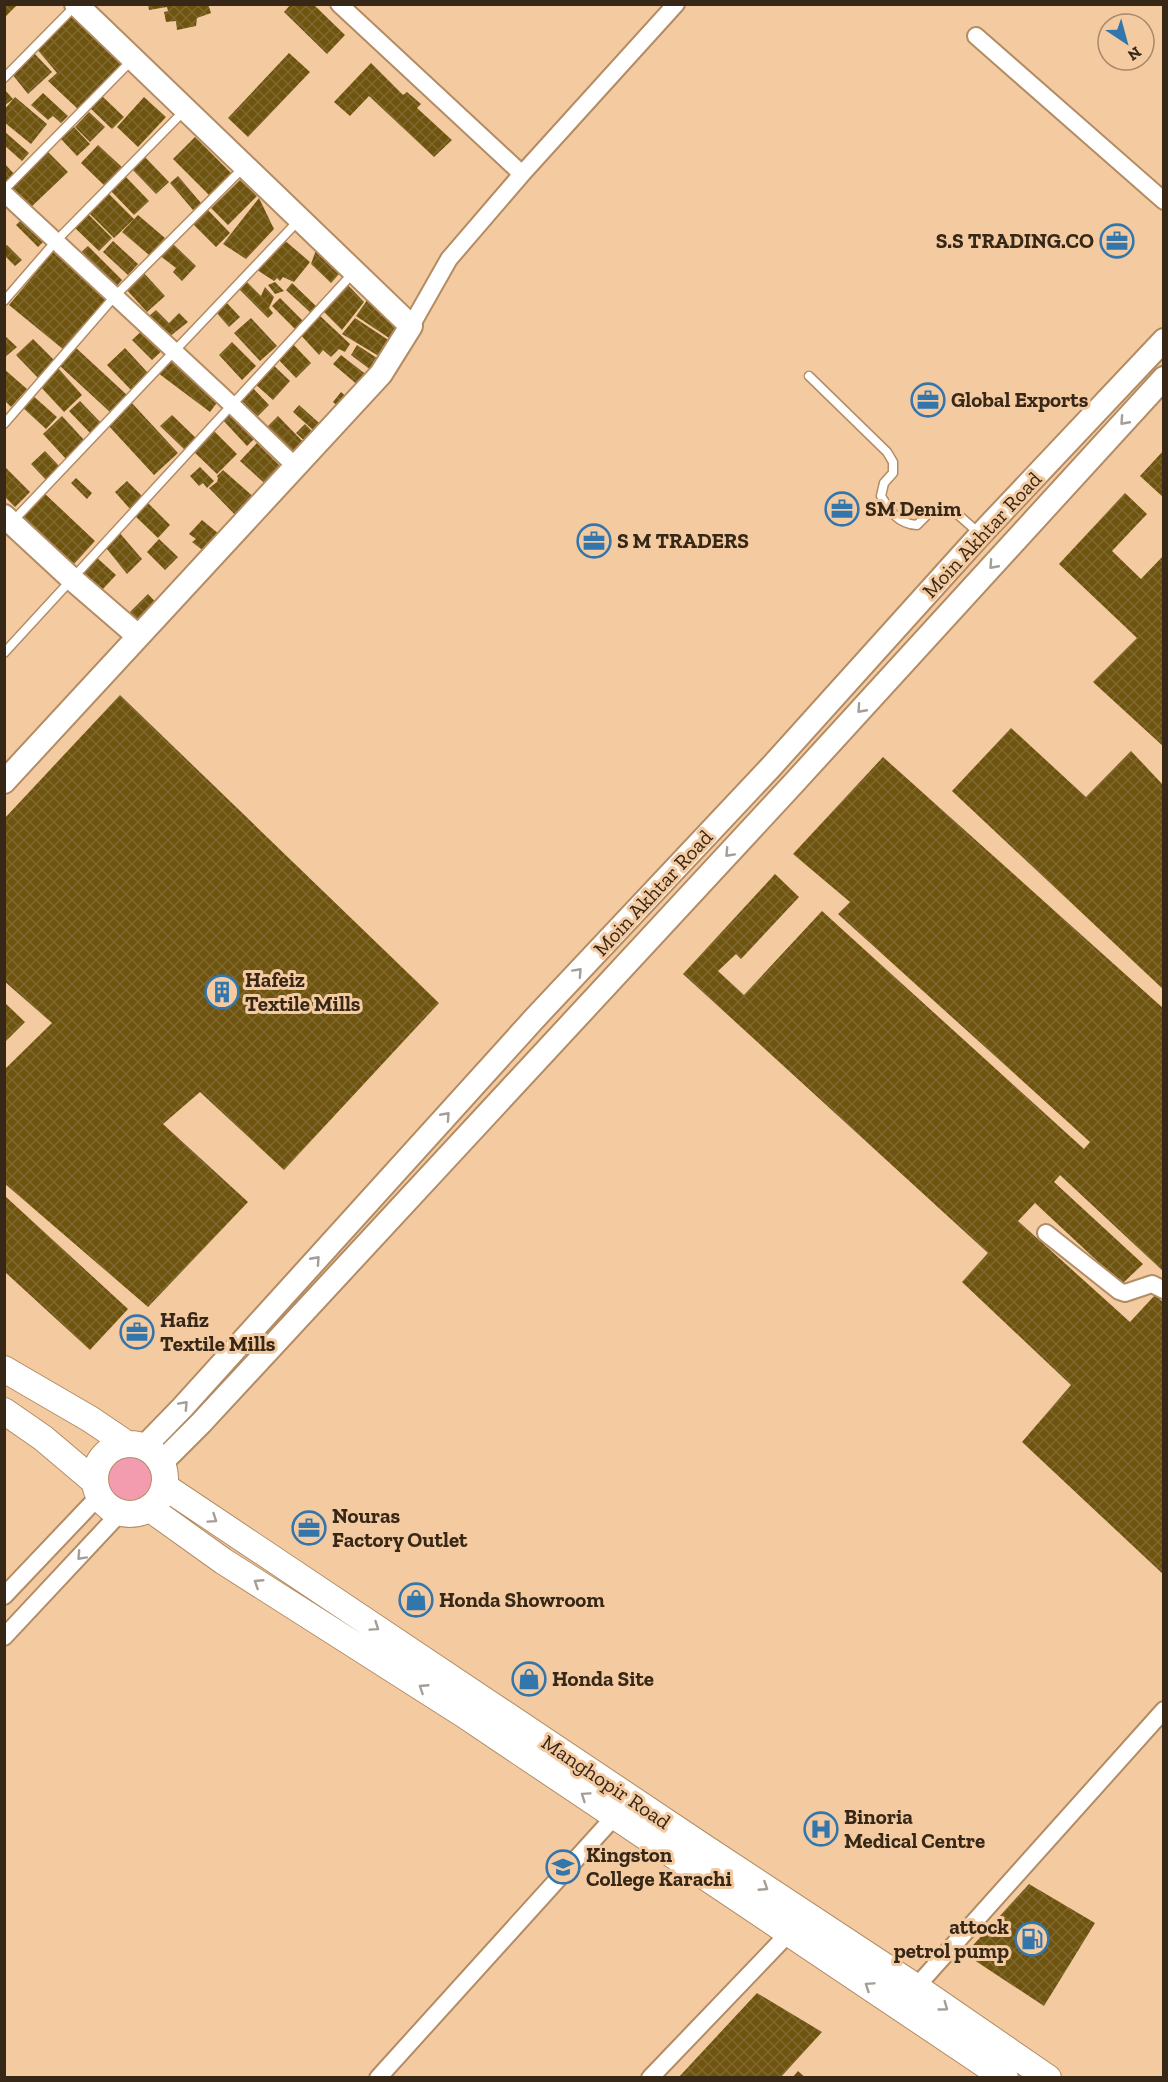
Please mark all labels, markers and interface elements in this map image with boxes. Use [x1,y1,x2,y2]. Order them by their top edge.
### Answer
north arrow [1096,12,1156,72]
text: N [1124,42,1145,65]
office icon: S.S TRADING.CO [1099,223,1135,259]
place label: S.S TRADING.CO [936,228,1094,253]
office icon: Global Exports [910,382,946,418]
place label: Global Exports [951,387,1089,412]
one-way arrow [1120,414,1131,425]
street label: Moin Akhtar Road [917,466,1047,603]
office icon: SM Denim [824,491,860,527]
place label: SM Denim [865,496,962,521]
office icon: S M TRADERS [576,523,612,559]
place label: S M TRADERS [617,528,749,553]
one-way arrow [989,558,1000,569]
one-way arrow [857,702,868,713]
street label: Moin Akhtar Road [588,824,718,961]
one-way arrow [725,846,736,857]
place label: Hafeiz Textile Mills [245,967,361,1016]
one-way arrow [571,969,582,979]
building icon: Hafeiz Textile Mills [204,974,240,1010]
one-way arrow [439,1112,450,1123]
one-way arrow [308,1257,319,1268]
place label: Hafiz Textile Mills [160,1307,276,1356]
office icon: Hafiz Textile Mills [119,1314,155,1350]
one-way arrow [177,1401,188,1412]
place label: Nouras Factory Outlet [332,1503,468,1552]
office icon: Nouras Factory Outlet [291,1510,327,1546]
one-way arrow [206,1512,217,1523]
one-way arrow [77,1549,88,1560]
one-way arrow [254,1579,264,1591]
shop icon: Honda Showroom [398,1582,434,1618]
place label: Honda Showroom [439,1587,605,1612]
one-way arrow [368,1620,379,1631]
shop icon: Honda Site [511,1661,547,1697]
place label: Honda Site [552,1666,654,1691]
one-way arrow [418,1685,429,1696]
street label: Manghopir Road [537,1729,676,1834]
one-way arrow [581,1792,592,1803]
place label: Binoria Medical Centre [844,1804,985,1853]
hospital icon: Binoria Medical Centre [803,1811,839,1847]
place label: Kingston College Karachi [586,1842,732,1891]
school or university icon: Kingston College Karachi [545,1849,581,1885]
one-way arrow [757,1880,768,1891]
place label: attock petrol pump [894,1914,1009,1963]
fuel station icon: attock petrol pump [1014,1921,1050,1957]
one-way arrow [865,1982,875,1994]
one-way arrow [937,1999,948,2010]

